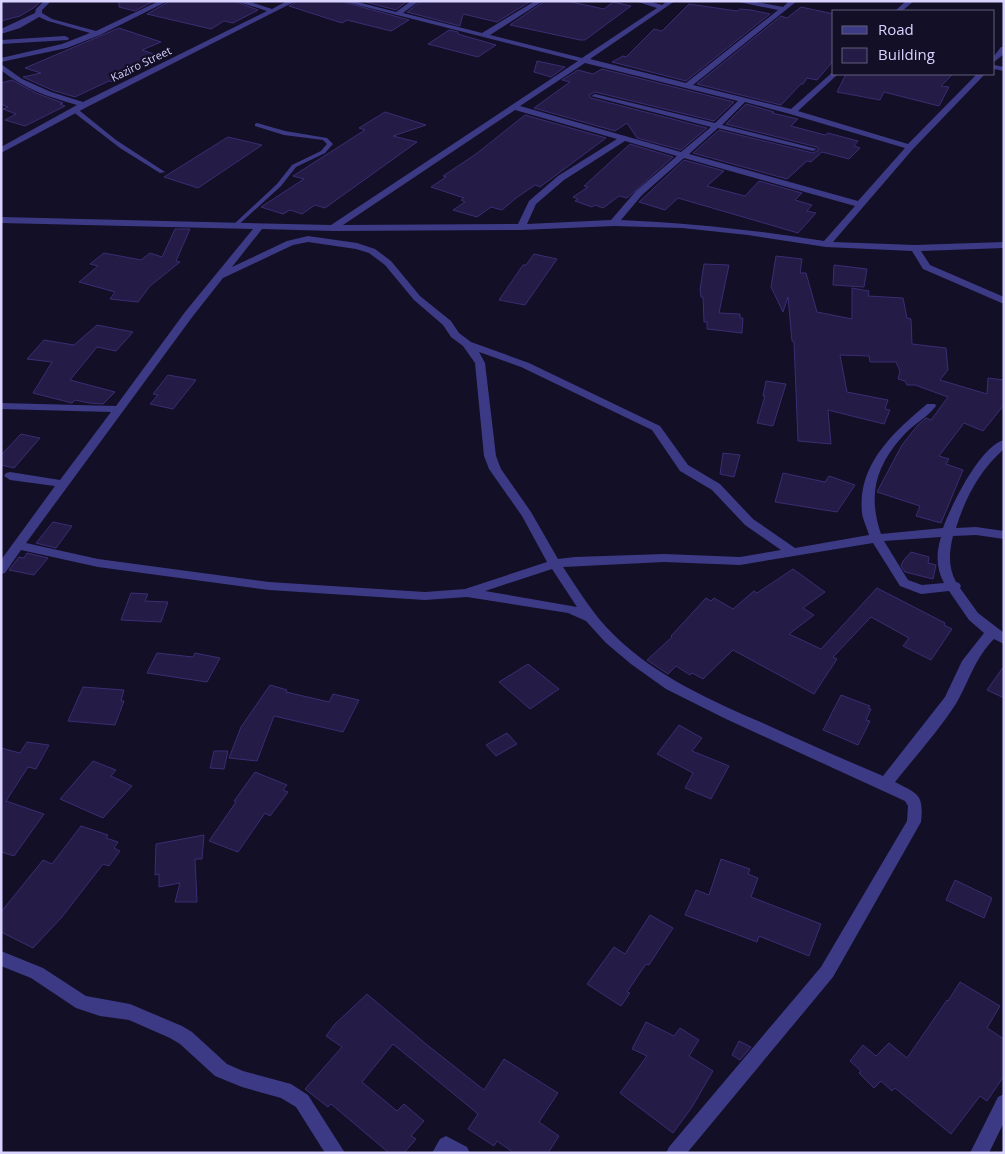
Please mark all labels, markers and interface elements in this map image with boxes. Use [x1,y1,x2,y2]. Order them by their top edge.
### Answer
legend [832,10,995,75]
text: Road [878,19,914,39]
street label: Kaziro Street [108,42,174,85]
text: Building [878,44,935,64]

